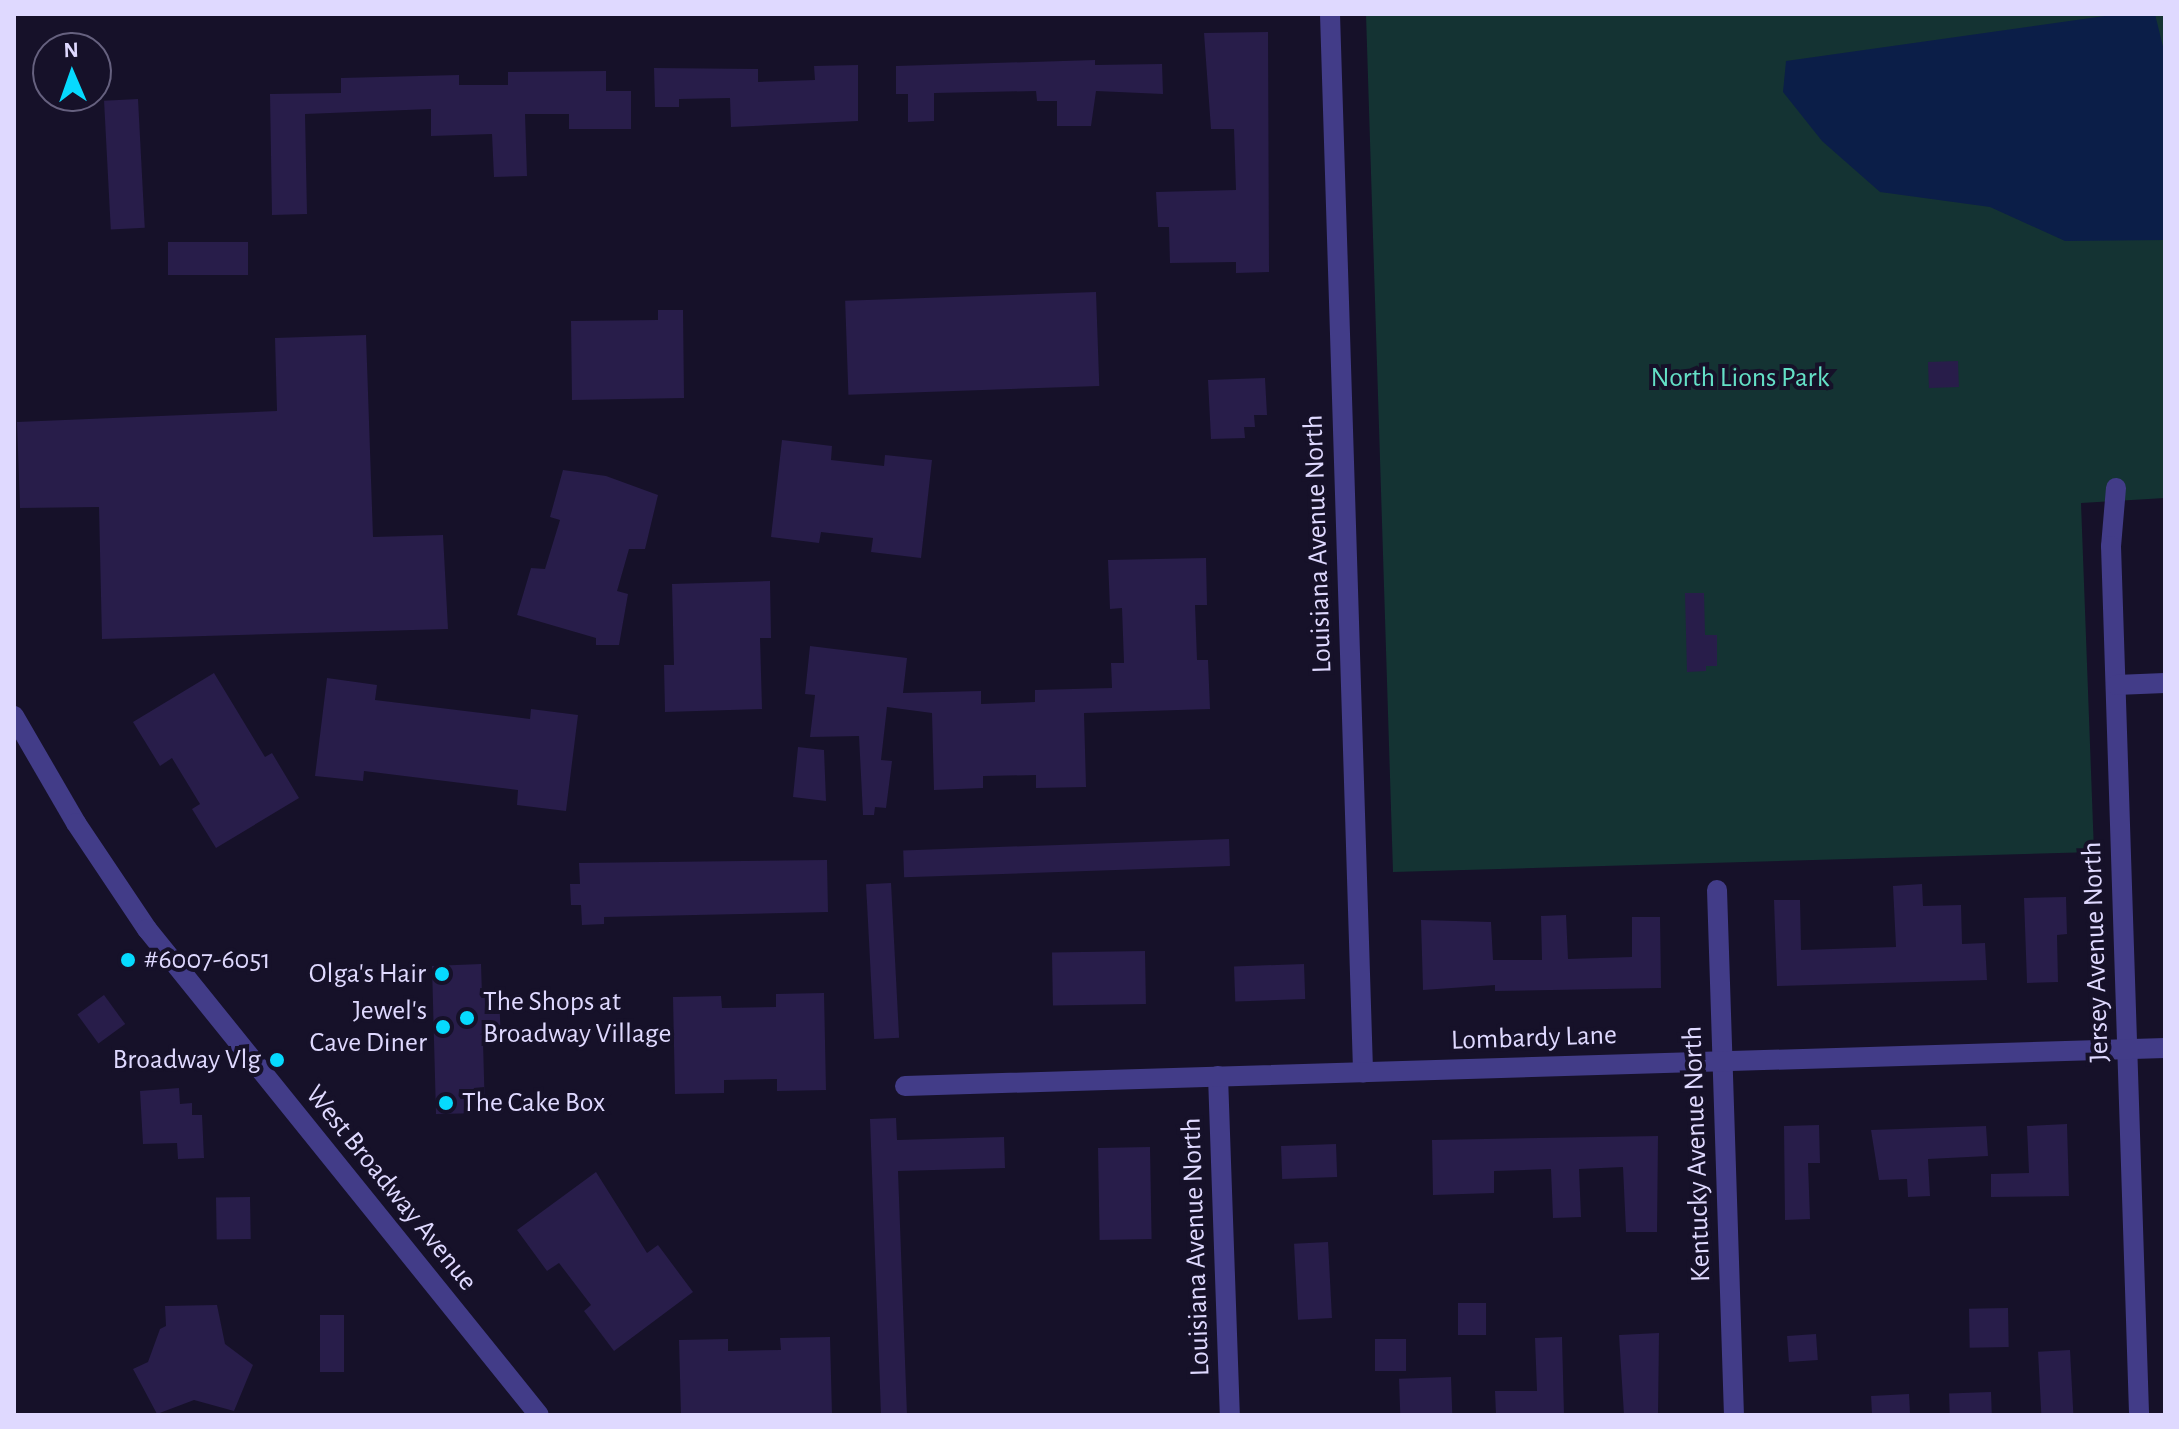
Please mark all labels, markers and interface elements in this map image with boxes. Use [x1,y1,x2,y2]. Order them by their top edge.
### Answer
north arrow [32,32,112,112]
text: N [63,39,79,61]
park label: North Lions Park [1651,361,1829,395]
street label: Louisiana Avenue North [1297,414,1339,674]
street label: Jersey Avenue North [2075,841,2117,1063]
place label: #6007-6051 [144,943,271,977]
marker: #6007-6051 [119,951,137,969]
place label: Olga's Hair [309,957,426,991]
marker: Olga's Hair [433,965,451,983]
place label: The Shops at Broadway Village [483,985,671,1051]
place label: Jewel's Cave Diner [310,994,427,1060]
marker: The Shops at Broadway Village [458,1009,476,1027]
marker: Jewel's Cave Diner [434,1018,452,1036]
street label: Lombardy Lane [1451,1018,1617,1058]
street label: Kentucky Avenue North [1676,1025,1718,1283]
place label: Broadway Vlg [112,1043,261,1077]
marker: Broadway Vlg [268,1051,286,1069]
street label: West Broadway Avenue [298,1078,484,1298]
place label: The Cake Box [462,1086,605,1120]
marker: The Cake Box [437,1094,455,1112]
street label: Louisiana Avenue North [1175,1117,1217,1377]

